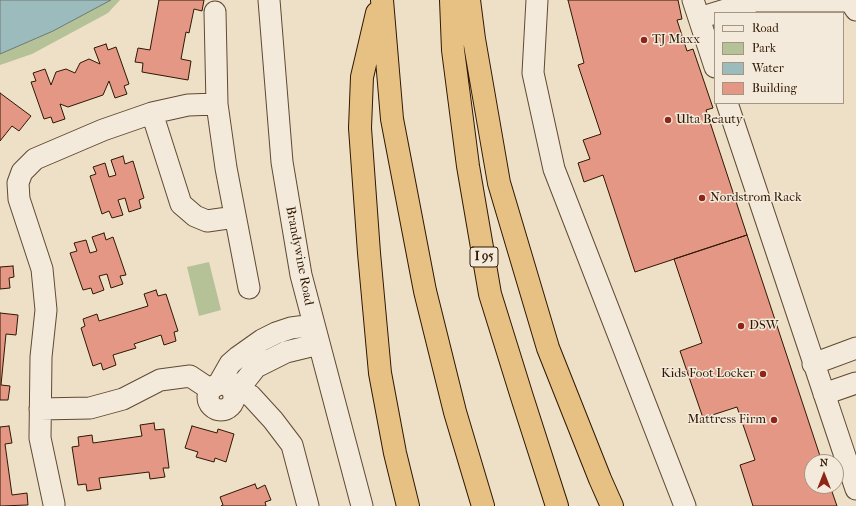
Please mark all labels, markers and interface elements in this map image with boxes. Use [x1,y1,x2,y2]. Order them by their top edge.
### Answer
legend [714,12,844,104]
text: Road [752,21,779,35]
place label: TJ Maxx [652,32,700,48]
marker: TJ Maxx [639,35,649,45]
text: Park [752,41,776,55]
text: Water [752,61,784,75]
text: Building [752,81,797,95]
place label: Ulta Beauty [676,112,743,128]
marker: Ulta Beauty [663,115,673,125]
place label: Nordstrom Rack [710,190,802,206]
marker: Nordstrom Rack [697,193,707,203]
street label: Brandywine Road [282,205,316,307]
road number: I 95 [470,247,498,267]
place label: DSW [749,318,778,334]
marker: DSW [736,321,746,331]
place label: Kids Foot Locker [661,366,755,382]
marker: Kids Foot Locker [758,369,768,379]
place label: Mattress Firm [687,412,766,428]
marker: Mattress Firm [769,415,779,425]
north arrow [804,454,844,494]
text: N [820,456,828,469]

